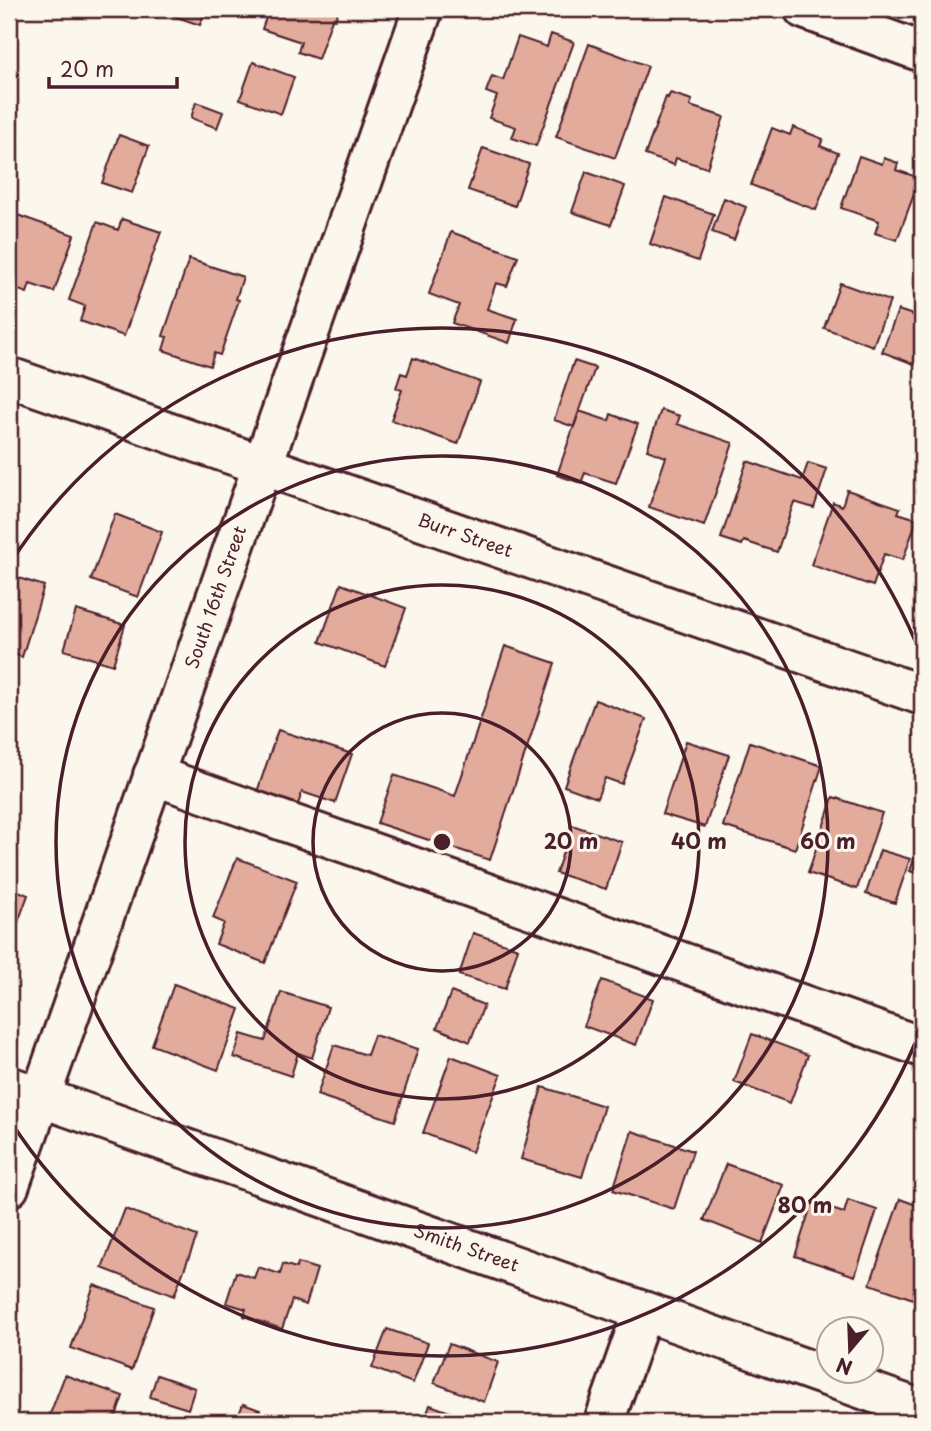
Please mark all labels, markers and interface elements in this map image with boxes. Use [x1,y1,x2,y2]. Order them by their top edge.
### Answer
scale bar [49,46,177,90]
text: 20 m [60,52,114,84]
street label: Burr Street [415,505,517,563]
street label: South 16th Street [177,522,252,672]
text: 20 m [544,824,598,856]
text: 40 m [671,824,727,856]
text: 60 m [800,824,856,856]
centre of rings [430,830,454,854]
text: 80 m [778,1188,832,1220]
street label: Smith Street [410,1216,523,1278]
north arrow [816,1316,886,1386]
text: N [832,1351,856,1383]

